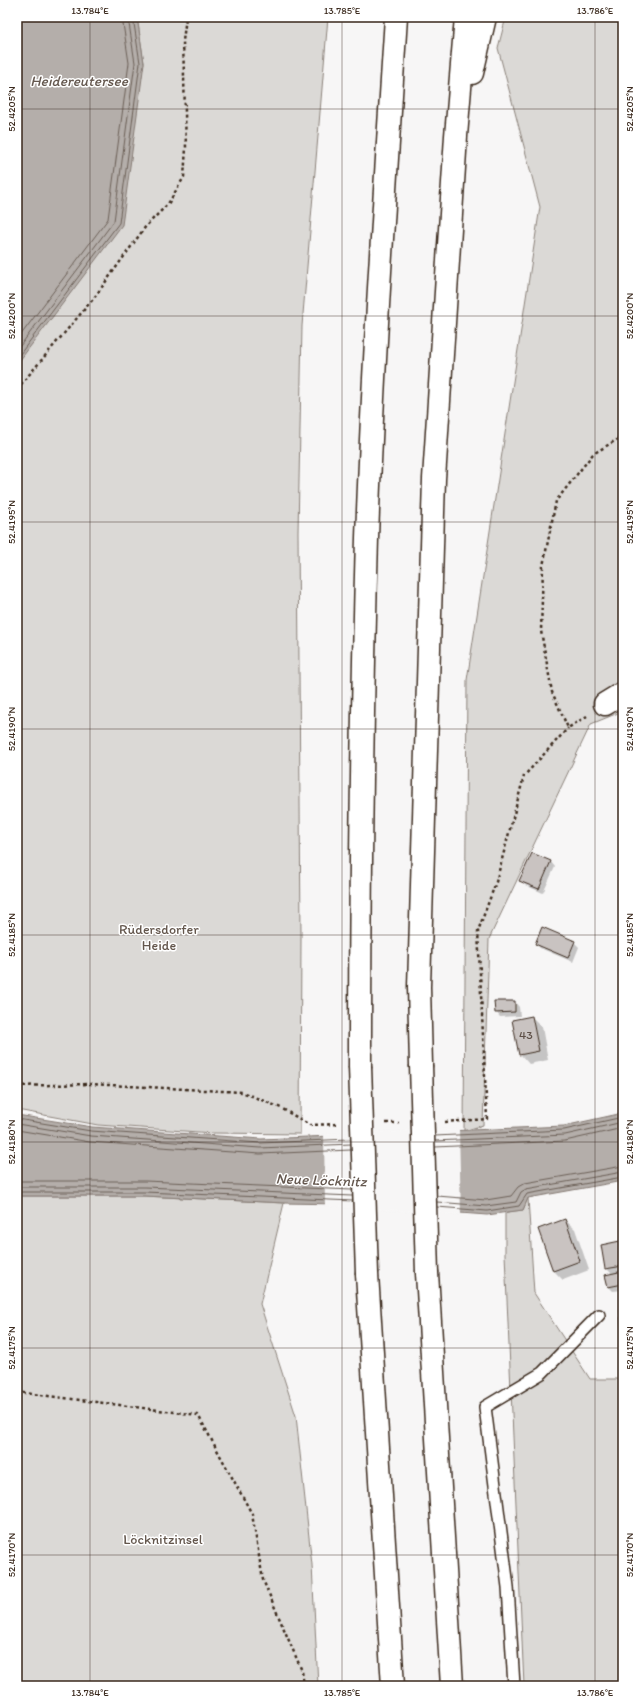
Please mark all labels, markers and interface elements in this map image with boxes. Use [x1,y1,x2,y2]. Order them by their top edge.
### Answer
text: 13.784°E [71,4,109,17]
text: 13.785°E [324,4,361,17]
text: 13.786°E [577,4,614,17]
water label: Heidereutersee [30,72,129,90]
text: 52.4205°N [5,86,18,132]
text: 52.4205°N [623,86,636,132]
text: 52.4200°N [5,293,18,339]
text: 52.4200°N [623,293,636,339]
text: 52.4195°N [5,500,18,544]
text: 52.4195°N [623,500,636,544]
text: 52.4190°N [5,706,18,751]
text: 52.4190°N [623,706,636,751]
text: 52.4185°N [5,913,18,957]
text: 52.4185°N [623,913,636,957]
park label: Rüdersdorfer Heide [119,921,199,954]
house number: 43 [519,1028,533,1042]
text: 52.4180°N [5,1119,18,1164]
text: 52.4180°N [623,1119,636,1164]
water label: Neue Löcknitz [275,1169,368,1191]
text: 52.4175°N [5,1326,18,1370]
text: 52.4175°N [623,1326,636,1370]
park label: Löcknitzinsel [123,1531,203,1548]
text: 52.4170°N [5,1533,18,1577]
text: 52.4170°N [623,1533,636,1577]
text: 13.784°E [71,1686,109,1699]
text: 13.785°E [324,1686,361,1699]
text: 13.786°E [577,1686,614,1699]

